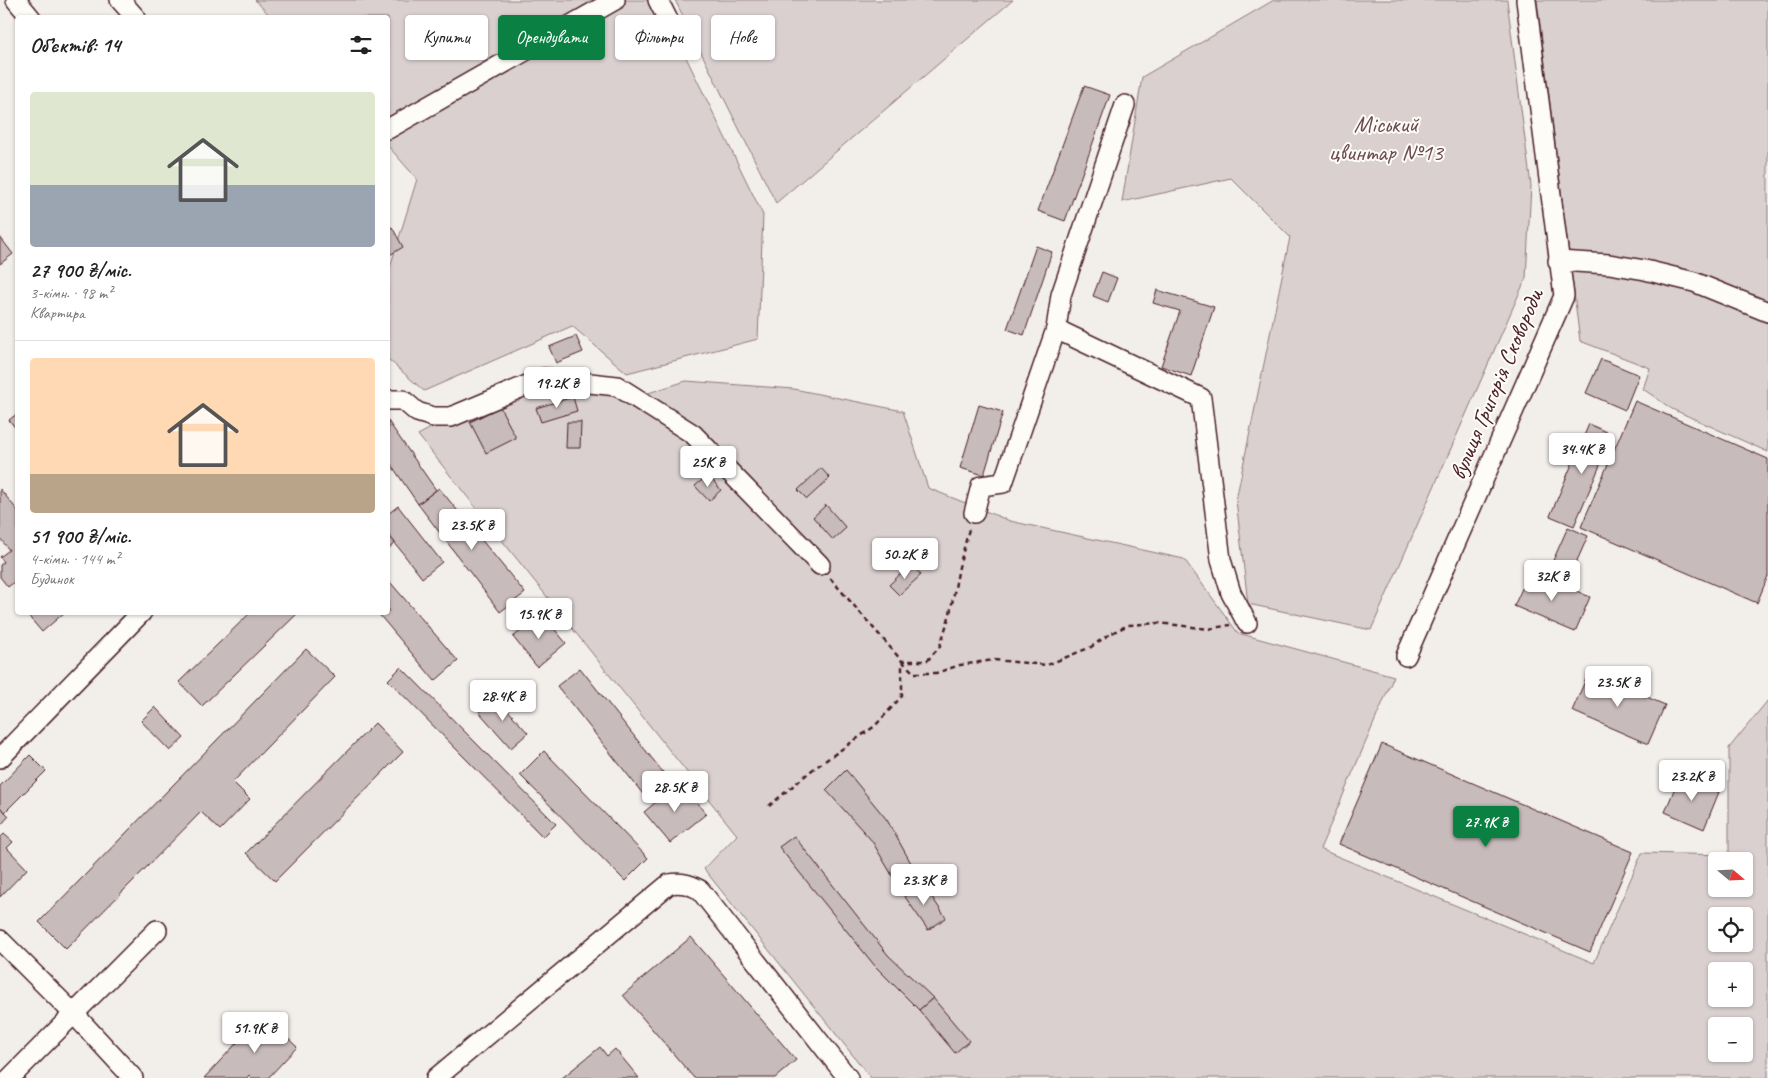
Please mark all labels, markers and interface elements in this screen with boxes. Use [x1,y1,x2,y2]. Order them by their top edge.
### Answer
chip: Купити [405,15,488,60]
chip: Орендувати [498,15,605,60]
chip: Фільтри [615,15,701,60]
chip: Нове [711,15,775,60]
icon: filters [347,31,375,59]
text: Об’єктів: 14 [30,32,120,58]
park label: Міський цвинтар №13 [1329,109,1445,167]
icon: home [158,125,248,215]
text: 27 900 ₴/міс. [30,257,131,283]
text: 3-кімн. · 98 m² [30,283,112,303]
street label: вулиця Григорія Сковороди [1442,283,1550,484]
text: Квартира [30,303,85,323]
pin: 19.2K ₴ [511,366,603,409]
text: 19.2K ₴ [535,373,579,393]
icon: home [158,390,248,480]
pin: 34.4K ₴ [1536,432,1628,475]
text: 34.4K ₴ [1560,439,1604,459]
pin: 25K ₴ [673,446,743,488]
text: 25K ₴ [691,452,725,472]
pin: 23.5K ₴ [426,508,518,551]
text: 23.5K ₴ [450,515,494,535]
text: 51 900 ₴/міс. [30,523,131,549]
pin: 50.2K ₴ [859,538,951,580]
text: 50.2K ₴ [883,544,927,564]
text: 4-кімн. · 144 m² [30,549,120,569]
pin: 32K ₴ [1517,560,1587,602]
text: 32K ₴ [1535,566,1569,586]
text: Будинок [30,569,74,589]
pin: 15.9K ₴ [493,598,585,640]
text: 15.9K ₴ [517,604,561,624]
pin: 23.5K ₴ [1572,666,1664,708]
text: 23.5K ₴ [1596,672,1640,692]
pin: 28.4K ₴ [457,680,549,722]
text: 28.4K ₴ [481,686,525,706]
pin: 23.2K ₴ [1646,760,1738,802]
text: 23.2K ₴ [1670,766,1714,786]
pin: 28.5K ₴ [629,770,721,813]
text: 28.5K ₴ [653,777,697,797]
pin: 27.9K ₴ [1440,806,1532,848]
text: 27.9K ₴ [1464,812,1508,832]
north arrow [1708,852,1752,898]
map controls [1708,852,1753,1062]
pin: 23.3K ₴ [878,864,970,906]
text: 23.3K ₴ [902,870,946,890]
button: locate [1708,907,1753,952]
button: + [1708,962,1753,1007]
pin: 51.9K ₴ [209,1012,301,1054]
button: − [1708,1017,1753,1062]
text: 51.9K ₴ [233,1018,277,1038]

